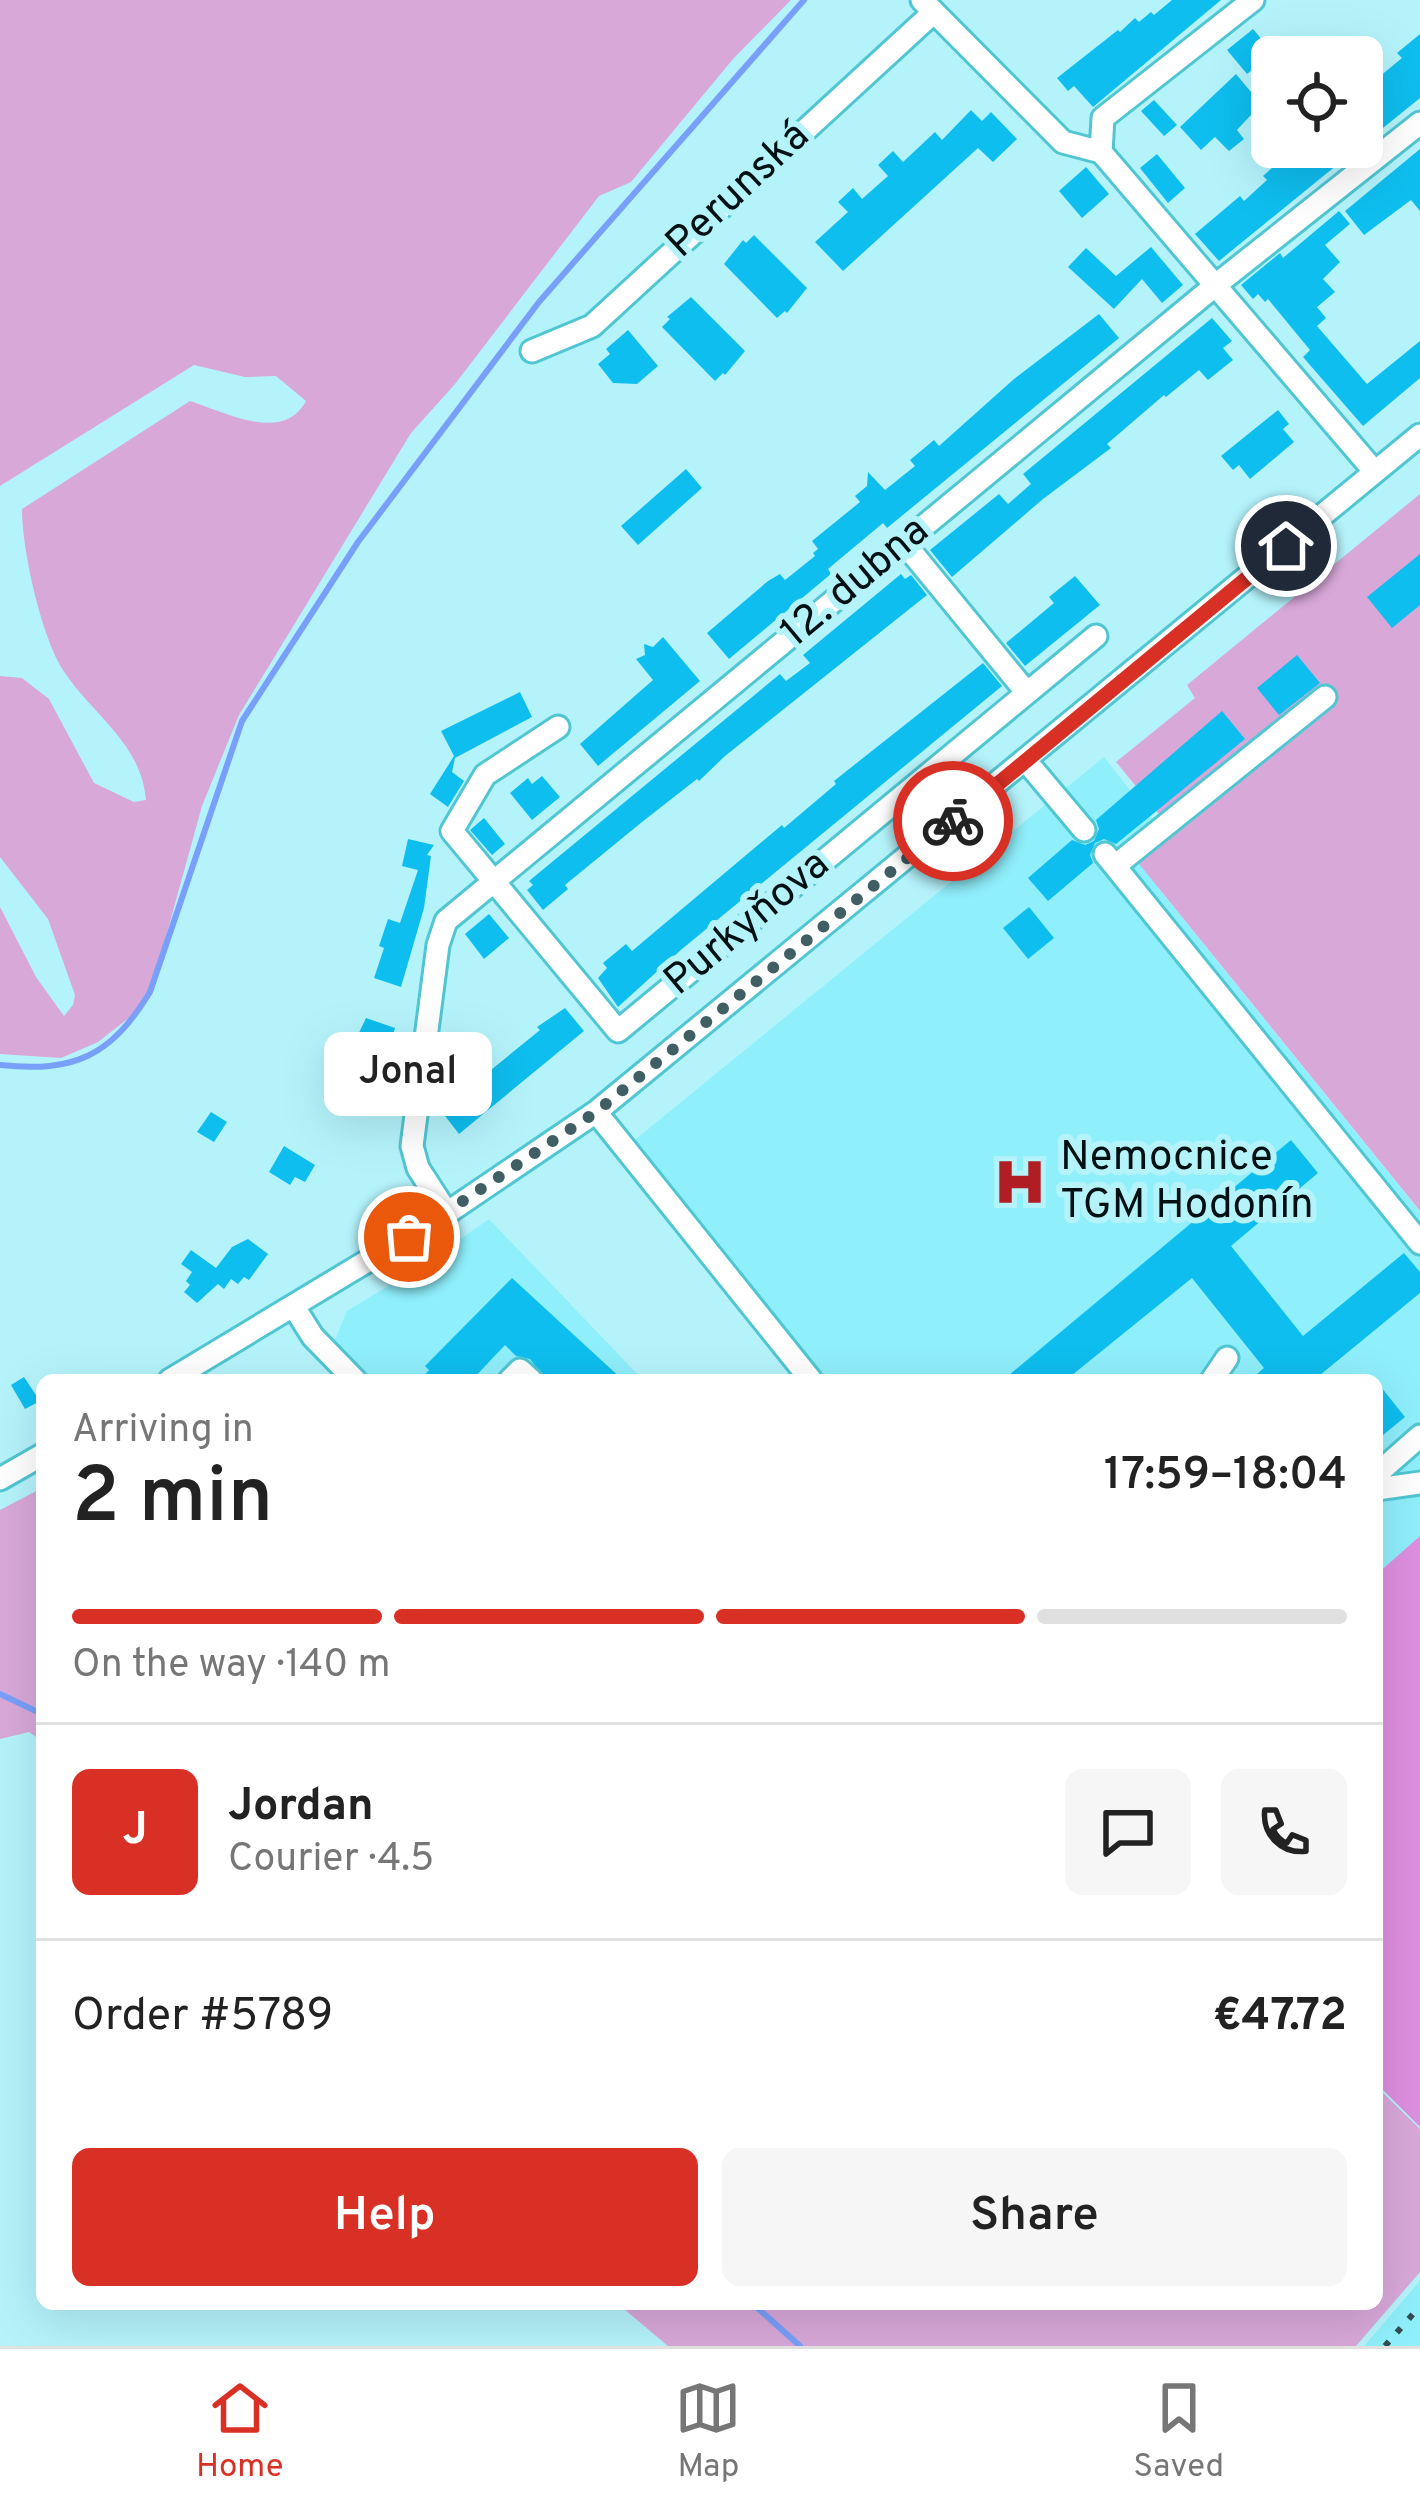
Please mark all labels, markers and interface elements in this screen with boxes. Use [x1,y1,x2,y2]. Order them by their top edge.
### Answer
map controls [1251,36,1383,168]
button: locate [1251,36,1383,168]
street label: Perunská [656,111,822,271]
pin [1235,495,1337,597]
street label: 12. dubna [771,506,941,660]
icon: home [1253,513,1319,579]
courier [893,761,1013,881]
icon: bike [920,788,986,854]
street label: Purkyňova [654,840,842,1008]
callout: Jonal [325,1033,493,1117]
text: Jonal [359,1049,457,1098]
place label: Nemocnice TGM Hodonín [1060,1132,1314,1233]
hospital icon: Nemocnice TGM Hodonín [991,1153,1049,1211]
pin [358,1186,460,1288]
icon: bag [376,1204,442,1270]
text: Arriving in [72,1407,254,1456]
text: 17:59–18:04 [1104,1448,1347,1505]
text: 2 min [72,1451,273,1550]
text: On the way · 140 m [72,1642,391,1691]
button: chat [1065,1769,1191,1895]
button: phone [1221,1769,1347,1895]
text: Jordan [228,1779,374,1836]
text: J [122,1803,148,1860]
text: Courier · 4.5 [228,1836,434,1885]
text: Order #5789 [72,1989,333,2046]
text: €47.72 [1213,1989,1347,2046]
button: Help [72,2148,698,2286]
button: Share [722,2148,1347,2286]
tab: Home [196,2375,284,2489]
tab: Map [675,2375,741,2489]
tab: Saved [1133,2375,1224,2489]

